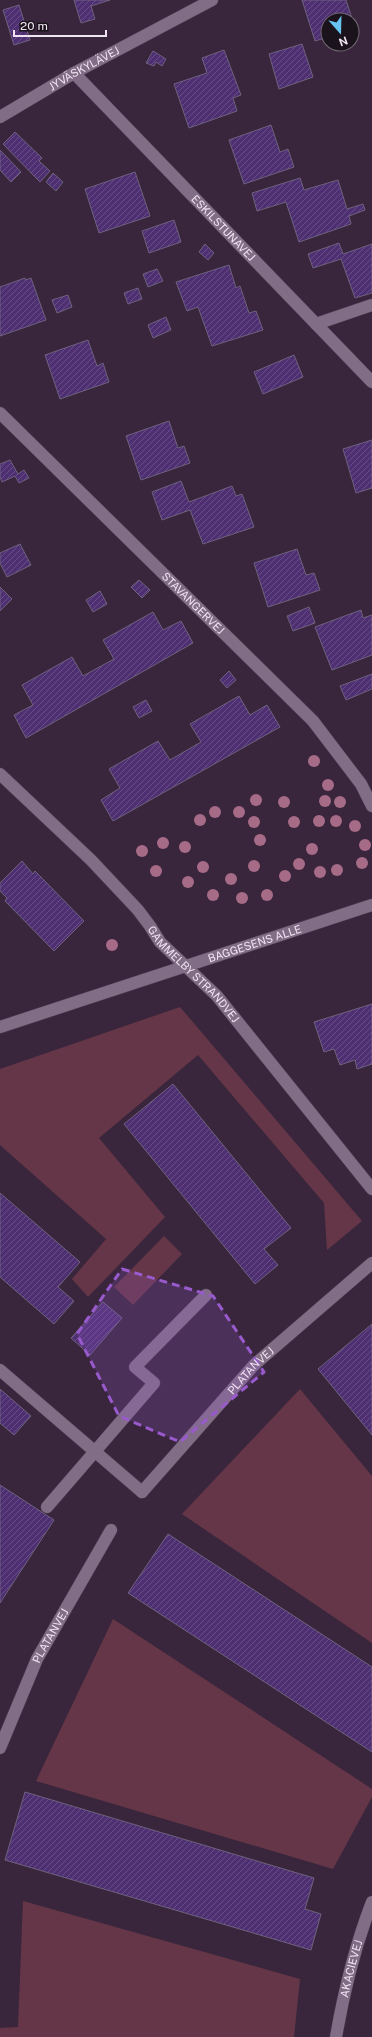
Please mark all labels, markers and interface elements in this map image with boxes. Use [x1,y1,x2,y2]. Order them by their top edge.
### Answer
scale bar [14,12,106,38]
north arrow [320,12,360,52]
text: 20 m [20,19,48,33]
text: N [337,34,350,49]
street label: JYVÄSKYLÄVEJ [47,44,121,93]
street label: ESKILSTUNAVEJ [189,192,258,263]
street label: STAVANGERVEJ [160,570,227,636]
street label: BAGGESENS ALLE [206,922,303,964]
street label: GAMMELBY STRANDVEJ [145,924,242,1025]
street label: PLATANVEJ [225,1345,276,1397]
street label: PLATANVEJ [30,1607,71,1665]
street label: AKACIEVEJ [338,1938,365,1999]

